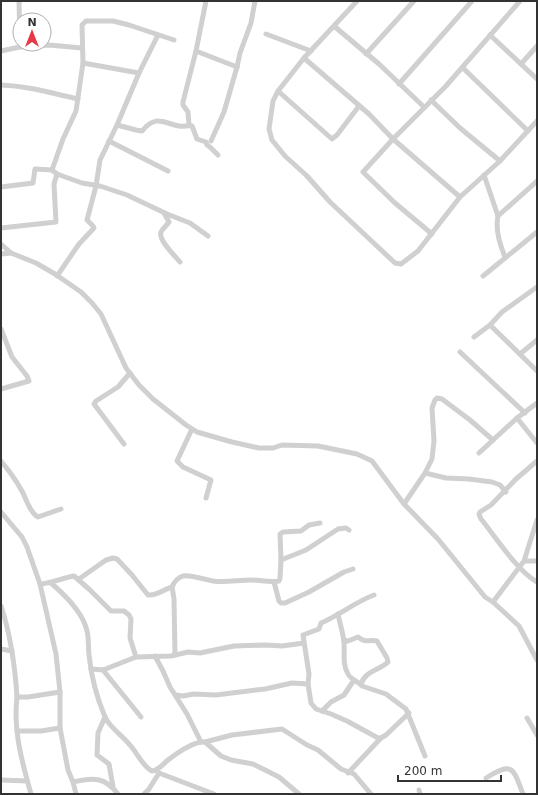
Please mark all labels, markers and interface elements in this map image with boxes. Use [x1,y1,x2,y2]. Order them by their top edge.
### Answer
north arrow [12,12,52,52]
text: N [27,16,37,29]
scale bar [398,757,501,783]
text: 200 m [404,764,442,778]

